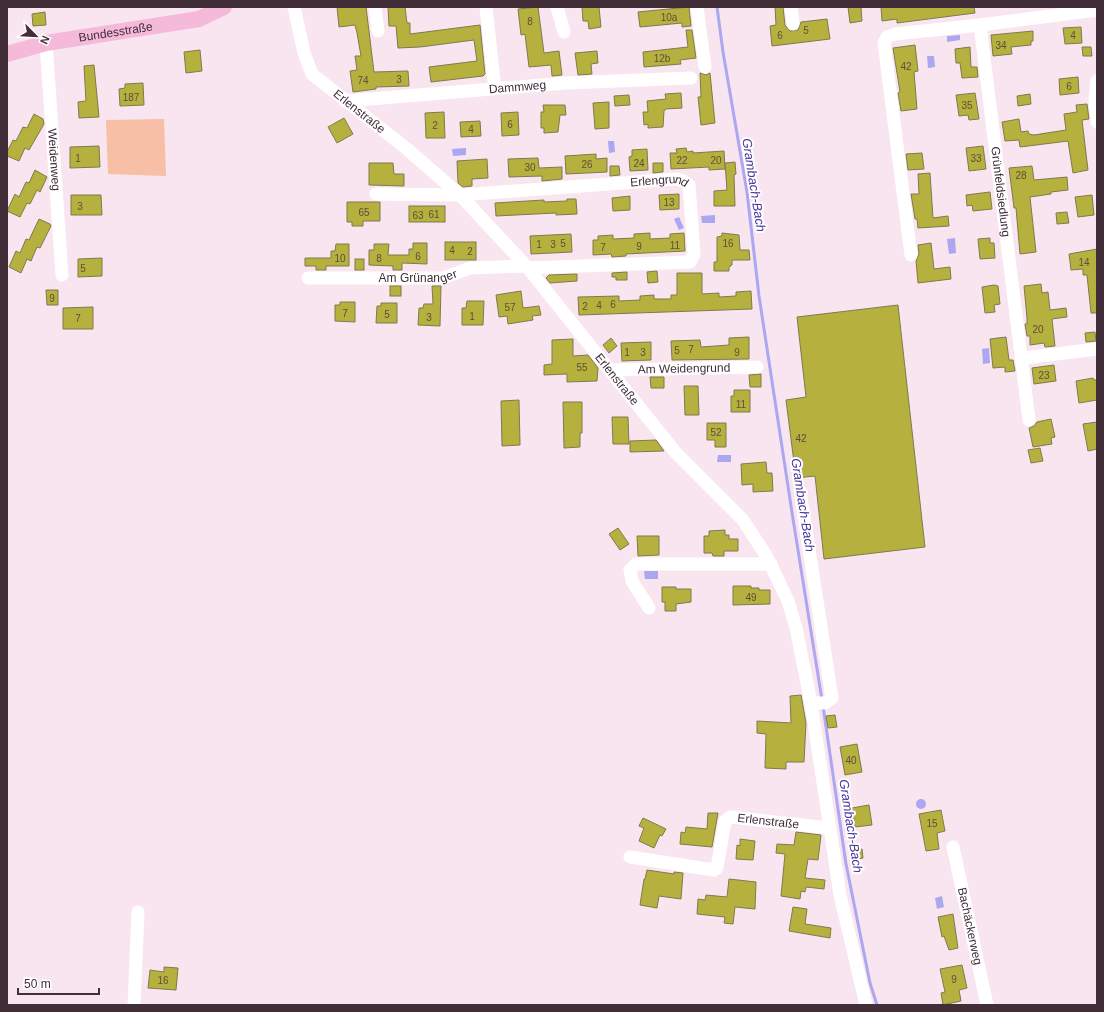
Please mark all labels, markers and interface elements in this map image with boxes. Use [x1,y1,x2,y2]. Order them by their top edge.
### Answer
house number: 10a [661,12,678,23]
north arrow [16,16,56,56]
house number: 8 [527,16,533,27]
street label: Bundesstraße [78,19,154,45]
house number: 5 [803,25,809,36]
house number: 6 [777,30,783,41]
house number: 4 [1070,30,1076,41]
text: N [38,34,52,46]
house number: 34 [995,40,1007,51]
house number: 12b [654,53,671,64]
house number: 42 [900,61,912,72]
house number: 3 [396,74,402,85]
house number: 74 [357,75,369,86]
street label: Dammweg [488,78,547,96]
house number: 6 [1066,81,1072,92]
street label: Erlenstraße [331,87,388,136]
house number: 187 [123,92,140,103]
house number: 35 [961,100,973,111]
house number: 6 [507,119,513,130]
house number: 2 [432,120,438,131]
house number: 4 [468,124,474,135]
street label: Weidenweg [45,128,63,191]
water label: Grambach-Bach [739,137,769,233]
street label: Grünfeldsiedlung [988,146,1013,238]
house number: 1 [75,153,81,164]
house number: 33 [970,153,982,164]
house number: 22 [676,155,688,166]
house number: 20 [710,155,722,166]
house number: 24 [633,158,645,169]
house number: 26 [581,159,593,170]
house number: 30 [524,162,536,173]
house number: 28 [1015,170,1027,181]
street label: Erlengrund [630,172,691,190]
house number: 13 [663,197,675,208]
house number: 3 [77,201,83,212]
house number: 65 [358,207,370,218]
house number: 61 [428,209,440,220]
house number: 63 [412,210,424,221]
house number: 5 [560,238,566,249]
house number: 16 [722,238,734,249]
house number: 1 [536,239,542,250]
house number: 3 [550,239,556,250]
house number: 11 [670,240,681,251]
house number: 9 [636,241,642,252]
house number: 7 [600,242,606,253]
house number: 4 [449,245,455,256]
house number: 2 [467,246,473,257]
house number: 6 [415,251,421,262]
house number: 10 [334,253,346,264]
house number: 8 [376,253,382,264]
house number: 14 [1078,257,1090,268]
house number: 5 [80,263,86,274]
street label: Am Grünanger [379,266,459,286]
house number: 9 [49,293,55,304]
house number: 6 [610,299,616,310]
house number: 4 [596,300,602,311]
house number: 2 [582,301,588,312]
house number: 57 [504,302,516,313]
house number: 7 [342,308,348,319]
house number: 5 [384,309,390,320]
house number: 1 [469,311,475,322]
house number: 3 [426,312,432,323]
house number: 7 [75,313,81,324]
house number: 20 [1032,324,1044,335]
house number: 7 [688,344,694,355]
house number: 5 [674,345,680,356]
house number: 1 [624,347,630,358]
house number: 3 [640,347,646,358]
house number: 9 [734,347,740,358]
street label: Erlenstraße [592,351,642,408]
street label: Am Weidengrund [638,361,730,376]
house number: 55 [576,362,588,373]
house number: 23 [1038,370,1050,381]
house number: 11 [736,399,747,410]
house number: 52 [710,427,722,438]
house number: 42 [795,433,807,444]
water label: Grambach-Bach [788,457,818,553]
house number: 49 [745,592,757,603]
house number: 40 [845,755,857,766]
water label: Grambach-Bach [836,778,866,874]
street label: Erlenstraße [737,811,800,832]
house number: 15 [926,818,938,829]
street label: Bachäckerweg [955,886,985,966]
scale bar [18,970,99,996]
house number: 9 [951,974,957,985]
house number: 16 [157,975,169,986]
text: 50 m [24,977,51,991]

